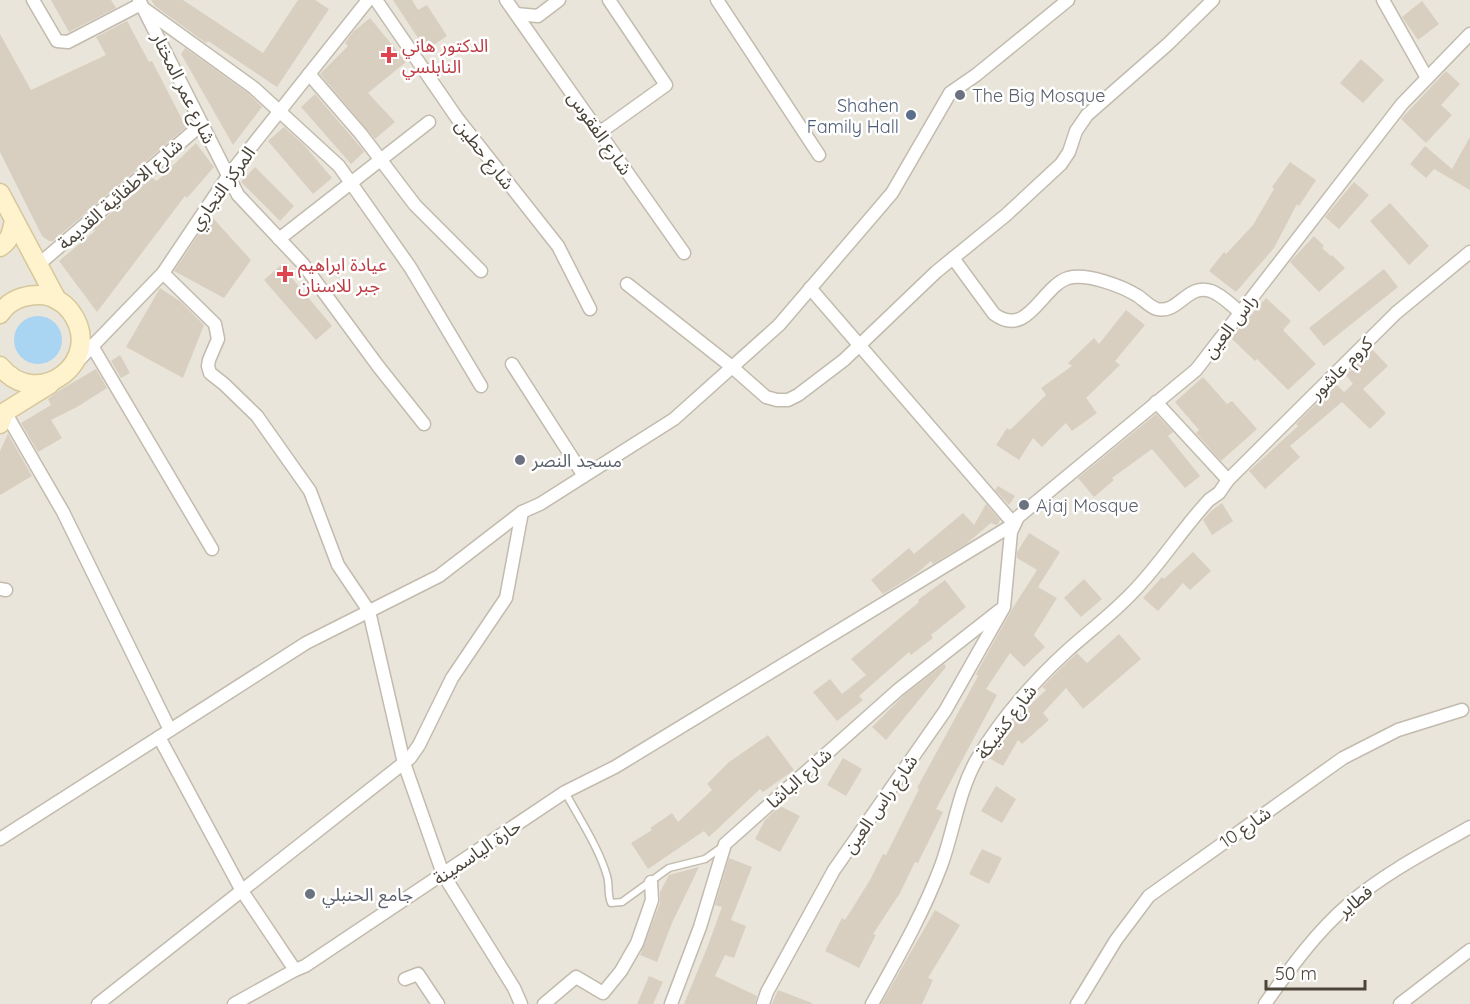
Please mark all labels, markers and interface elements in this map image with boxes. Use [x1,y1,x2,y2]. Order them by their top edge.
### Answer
street label: شارع عمر المختار [144,28,221,149]
place label: الدكتور هاني النابلسي [402,34,488,80]
marker: الدكتور هاني النابلسي [380,46,398,64]
place label: The Big Mosque [972,84,1105,107]
street label: شارع الفقوس [560,87,637,181]
marker: The Big Mosque [953,88,967,102]
place label: Shahen Family Hall [807,94,899,138]
marker: Shahen Family Hall [904,108,918,122]
street label: شارع حطين [448,114,520,196]
street label: شارع الاطفائية القديمة [53,133,189,257]
street label: المركز التجاري [184,142,262,236]
place label: عيادة ابراهيم جبر للاسنان [298,253,387,297]
marker: عيادة ابراهيم جبر للاسنان [276,265,294,283]
street label: راس العين [1198,289,1262,363]
street label: كروم عاشور [1304,331,1380,407]
place label: مسجد النصر [531,449,622,472]
marker: مسجد النصر [513,453,527,467]
place label: Ajaj Mosque [1036,494,1139,517]
marker: Ajaj Mosque [1017,498,1031,512]
street label: شارع كشيكة [971,680,1044,766]
street label: شارع الباشا [762,743,838,815]
street label: شارع راس العين [838,750,925,860]
street label: شارع 10 [1215,801,1277,855]
street label: حارة الياسمينة [429,814,525,890]
street label: فطاير [1332,880,1377,923]
place label: جامع الحنبلي [322,883,413,909]
marker: جامع الحنبلي [303,887,317,901]
scale bar [1266,953,1365,991]
text: 50 m [1275,962,1317,985]

